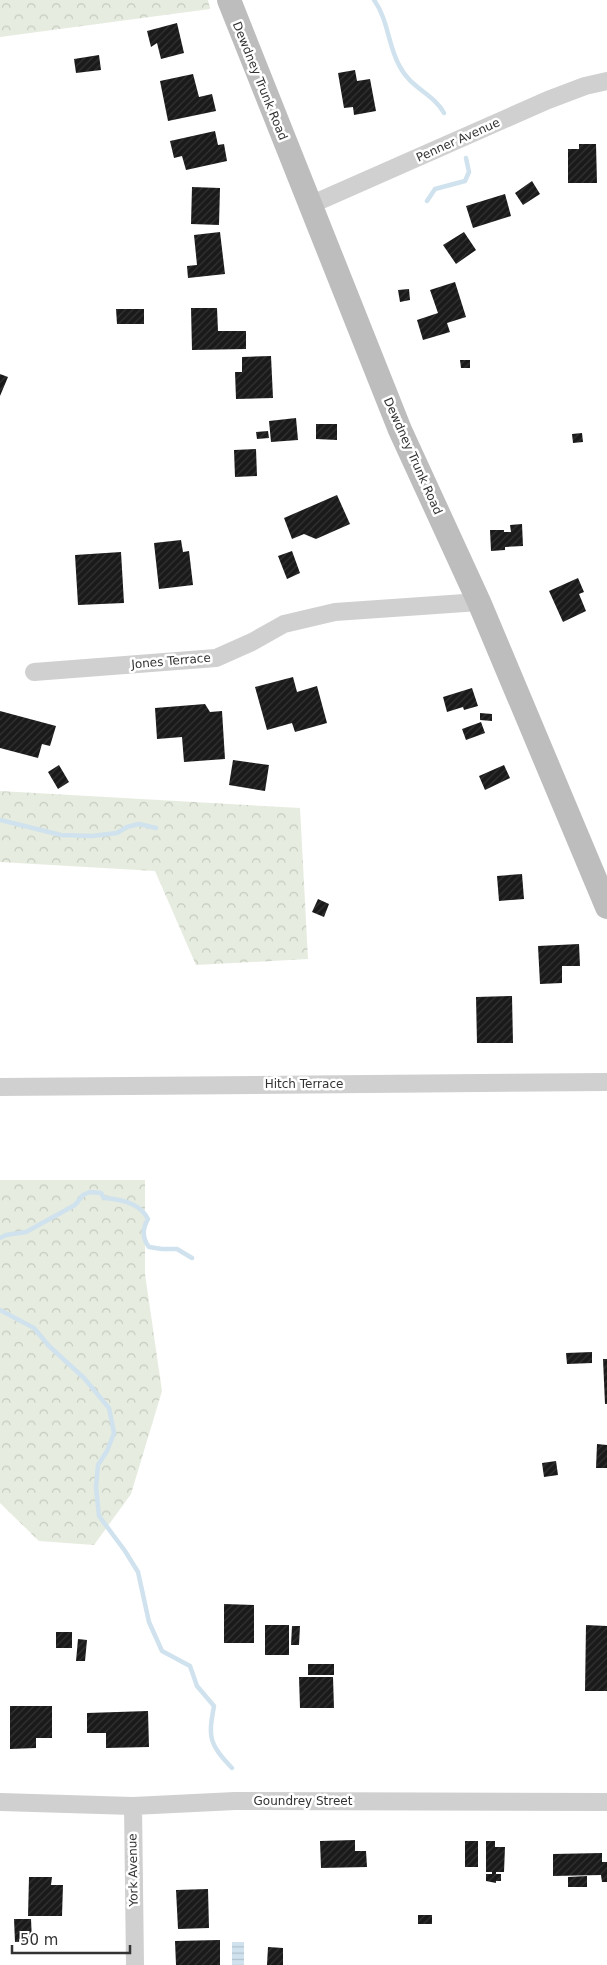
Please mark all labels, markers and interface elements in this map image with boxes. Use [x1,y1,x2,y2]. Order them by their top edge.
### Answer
street label: Dewdney Trunk Road [230,20,290,142]
street label: Penner Avenue [414,115,502,165]
street label: Dewdney Trunk Road [381,395,445,517]
street label: Jones Terrace [130,651,211,672]
street label: Hitch Terrace [265,1077,343,1091]
street label: Goundrey Street [254,1794,353,1808]
street label: York Avenue [125,1833,141,1908]
scale bar [12,1922,130,1954]
text: 50 m [20,1931,58,1949]

